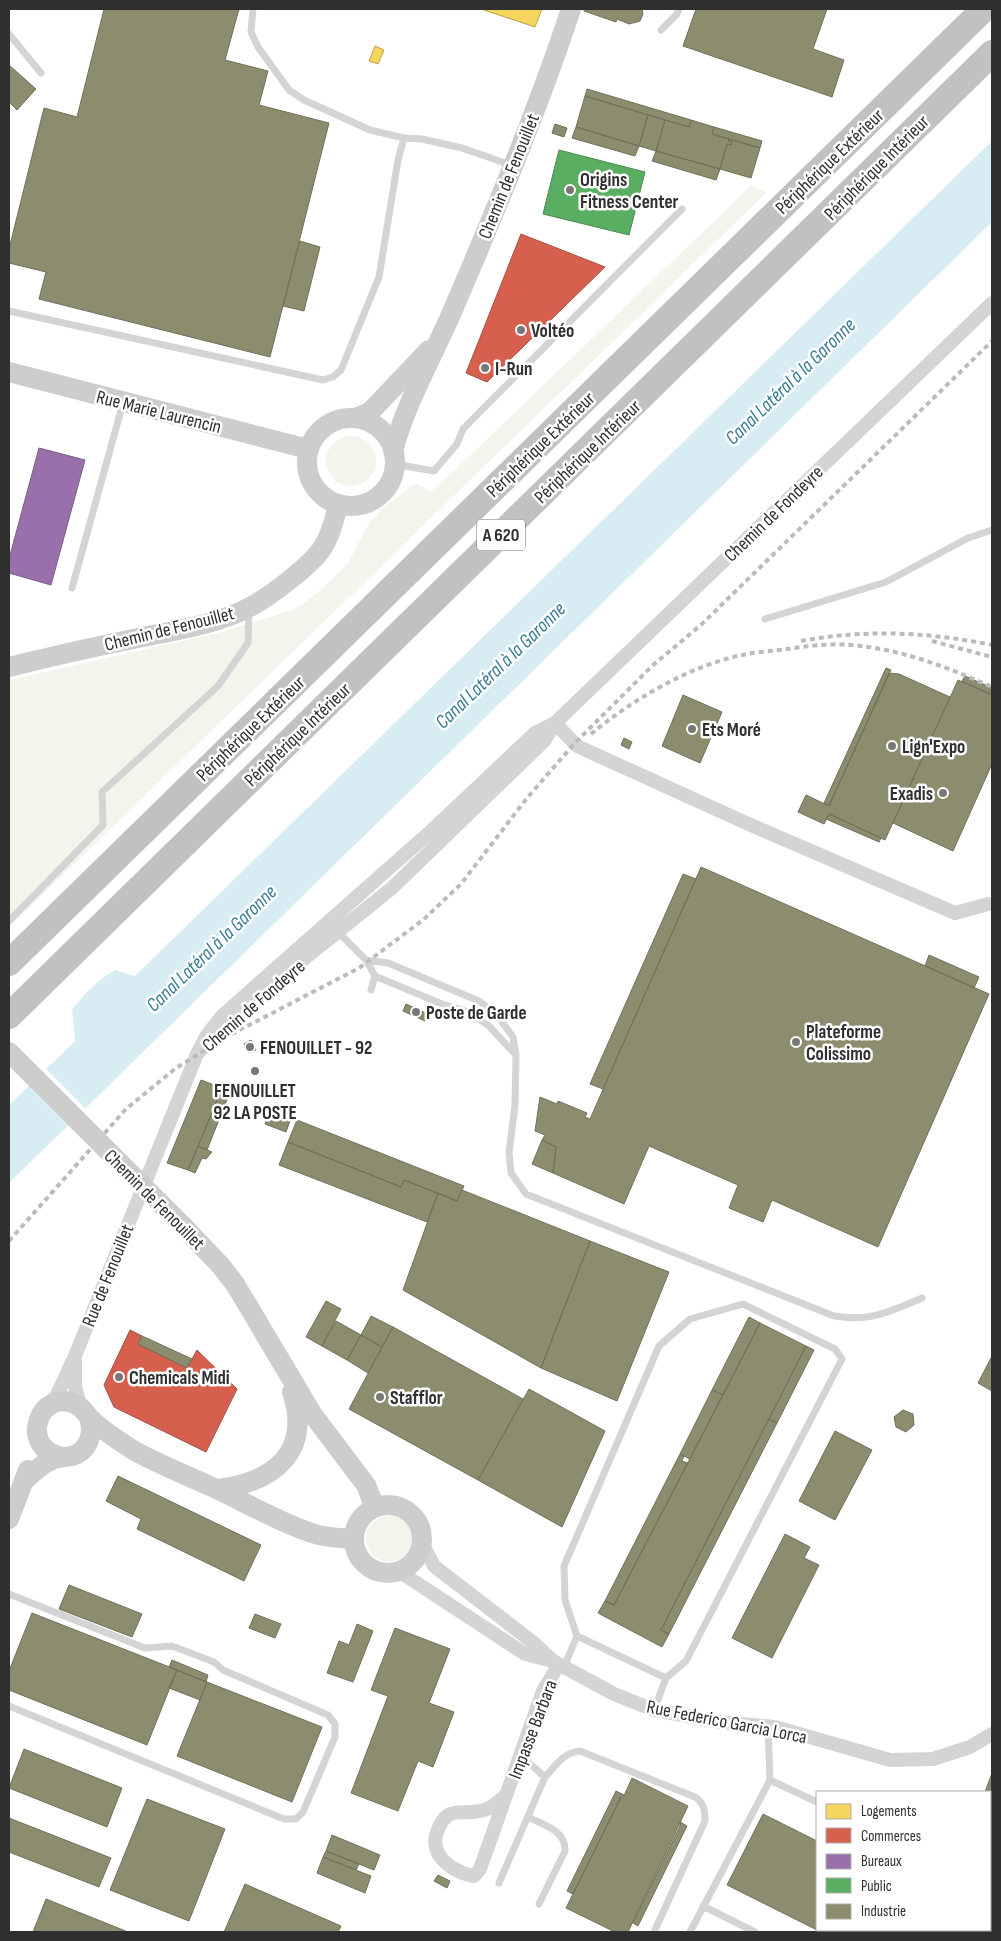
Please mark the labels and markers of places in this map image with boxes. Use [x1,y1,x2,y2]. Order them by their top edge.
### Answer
place label: Origins Fitness Center [580,169,679,214]
marker: Origins Fitness Center [564,184,576,196]
place label: Voltéo [531,320,574,343]
marker: Voltéo [515,324,527,336]
place label: I-Run [495,358,533,381]
marker: I-Run [479,362,491,374]
place label: Ets Moré [702,719,761,742]
marker: Ets Moré [686,723,698,735]
place label: Lign'Expo [902,736,965,759]
marker: Lign'Expo [886,740,898,752]
place label: Exadis [890,783,933,806]
marker: Exadis [937,787,949,799]
place label: Poste de Garde [426,1002,527,1025]
marker: Poste de Garde [410,1006,422,1018]
place label: Plateforme Colissimo [806,1021,881,1066]
marker: Plateforme Colissimo [790,1036,802,1048]
place label: FENOUILLET - 92 [260,1037,372,1060]
marker: FENOUILLET - 92 [244,1041,256,1053]
marker: FENOUILLET 92 LA POSTE [249,1065,261,1077]
place label: FENOUILLET 92 LA POSTE [213,1080,297,1125]
place label: Chemicals Midi [129,1367,230,1390]
marker: Chemicals Midi [113,1371,125,1383]
place label: Stafflor [390,1387,443,1410]
marker: Stafflor [374,1391,386,1403]

